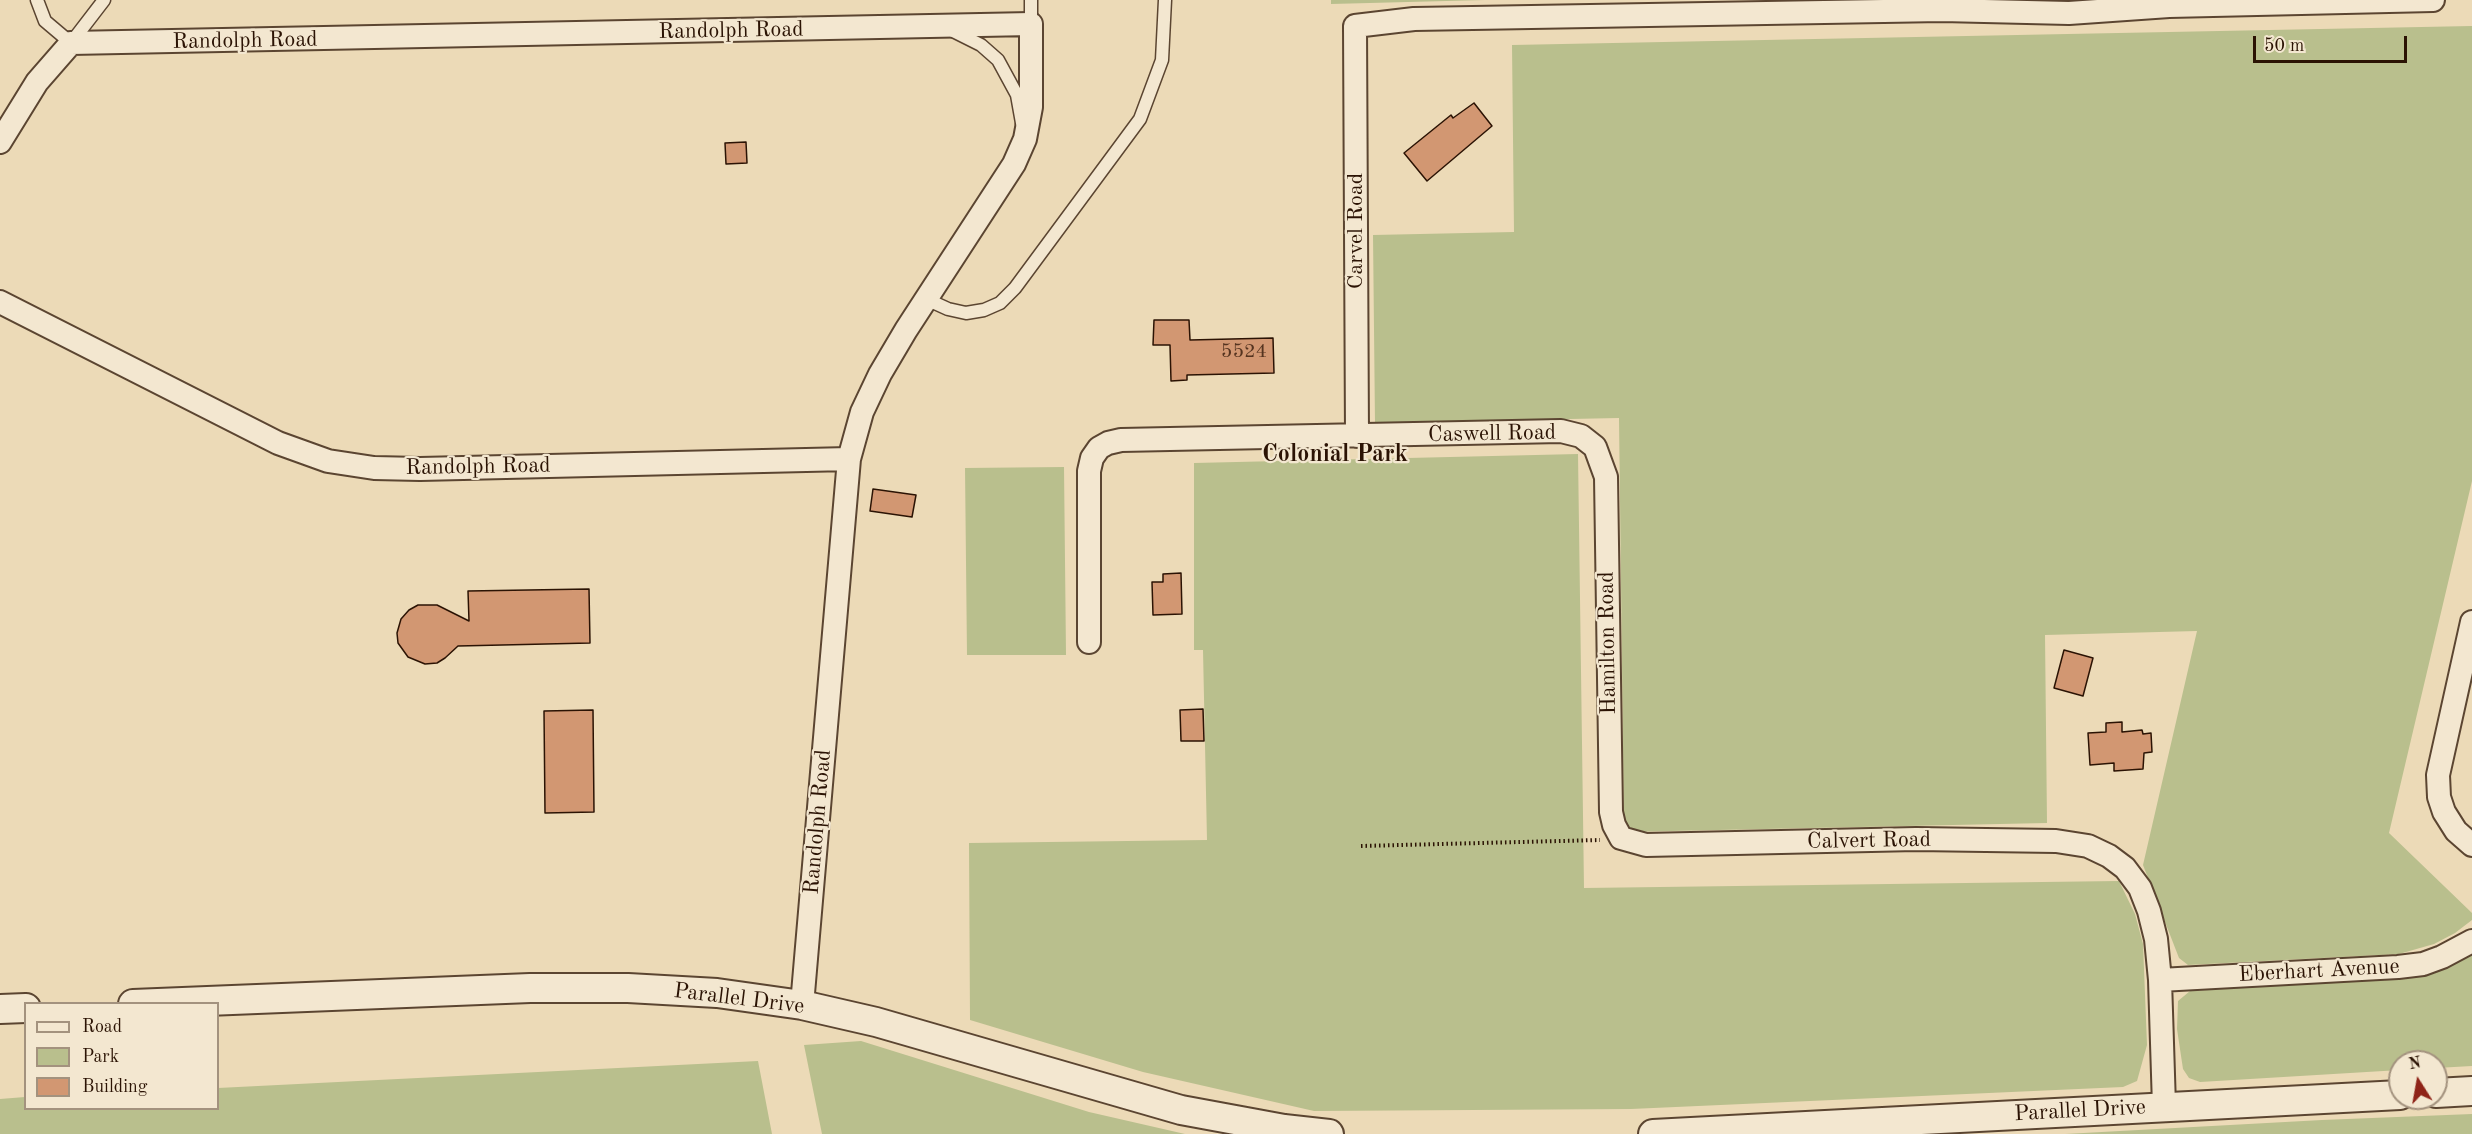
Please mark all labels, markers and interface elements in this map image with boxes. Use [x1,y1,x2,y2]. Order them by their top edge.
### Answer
street label: Randolph Road [658,17,804,45]
scale bar [2256,24,2410,62]
street label: Randolph Road [172,27,318,55]
text: 50 m [2264,37,2304,55]
street label: Carvel Road [1343,173,1369,289]
house number: 5524 [1221,340,1267,364]
street label: Caswell Road [1428,420,1556,448]
district label: Colonial Park [1262,441,1408,469]
street label: Randolph Road [405,453,551,481]
street label: Hamilton Road [1594,571,1622,715]
street label: Randolph Road [799,748,837,896]
street label: Calvert Road [1807,827,1931,855]
street label: Eberhart Avenue [2238,954,2400,988]
street label: Parallel Drive [672,978,806,1020]
legend [24,1002,219,1110]
text: Road [82,1018,122,1036]
text: Park [82,1048,119,1066]
north arrow [2388,1050,2448,1110]
text: N [2407,1055,2422,1073]
text: Building [82,1078,147,1096]
street label: Parallel Drive [2014,1094,2146,1128]

